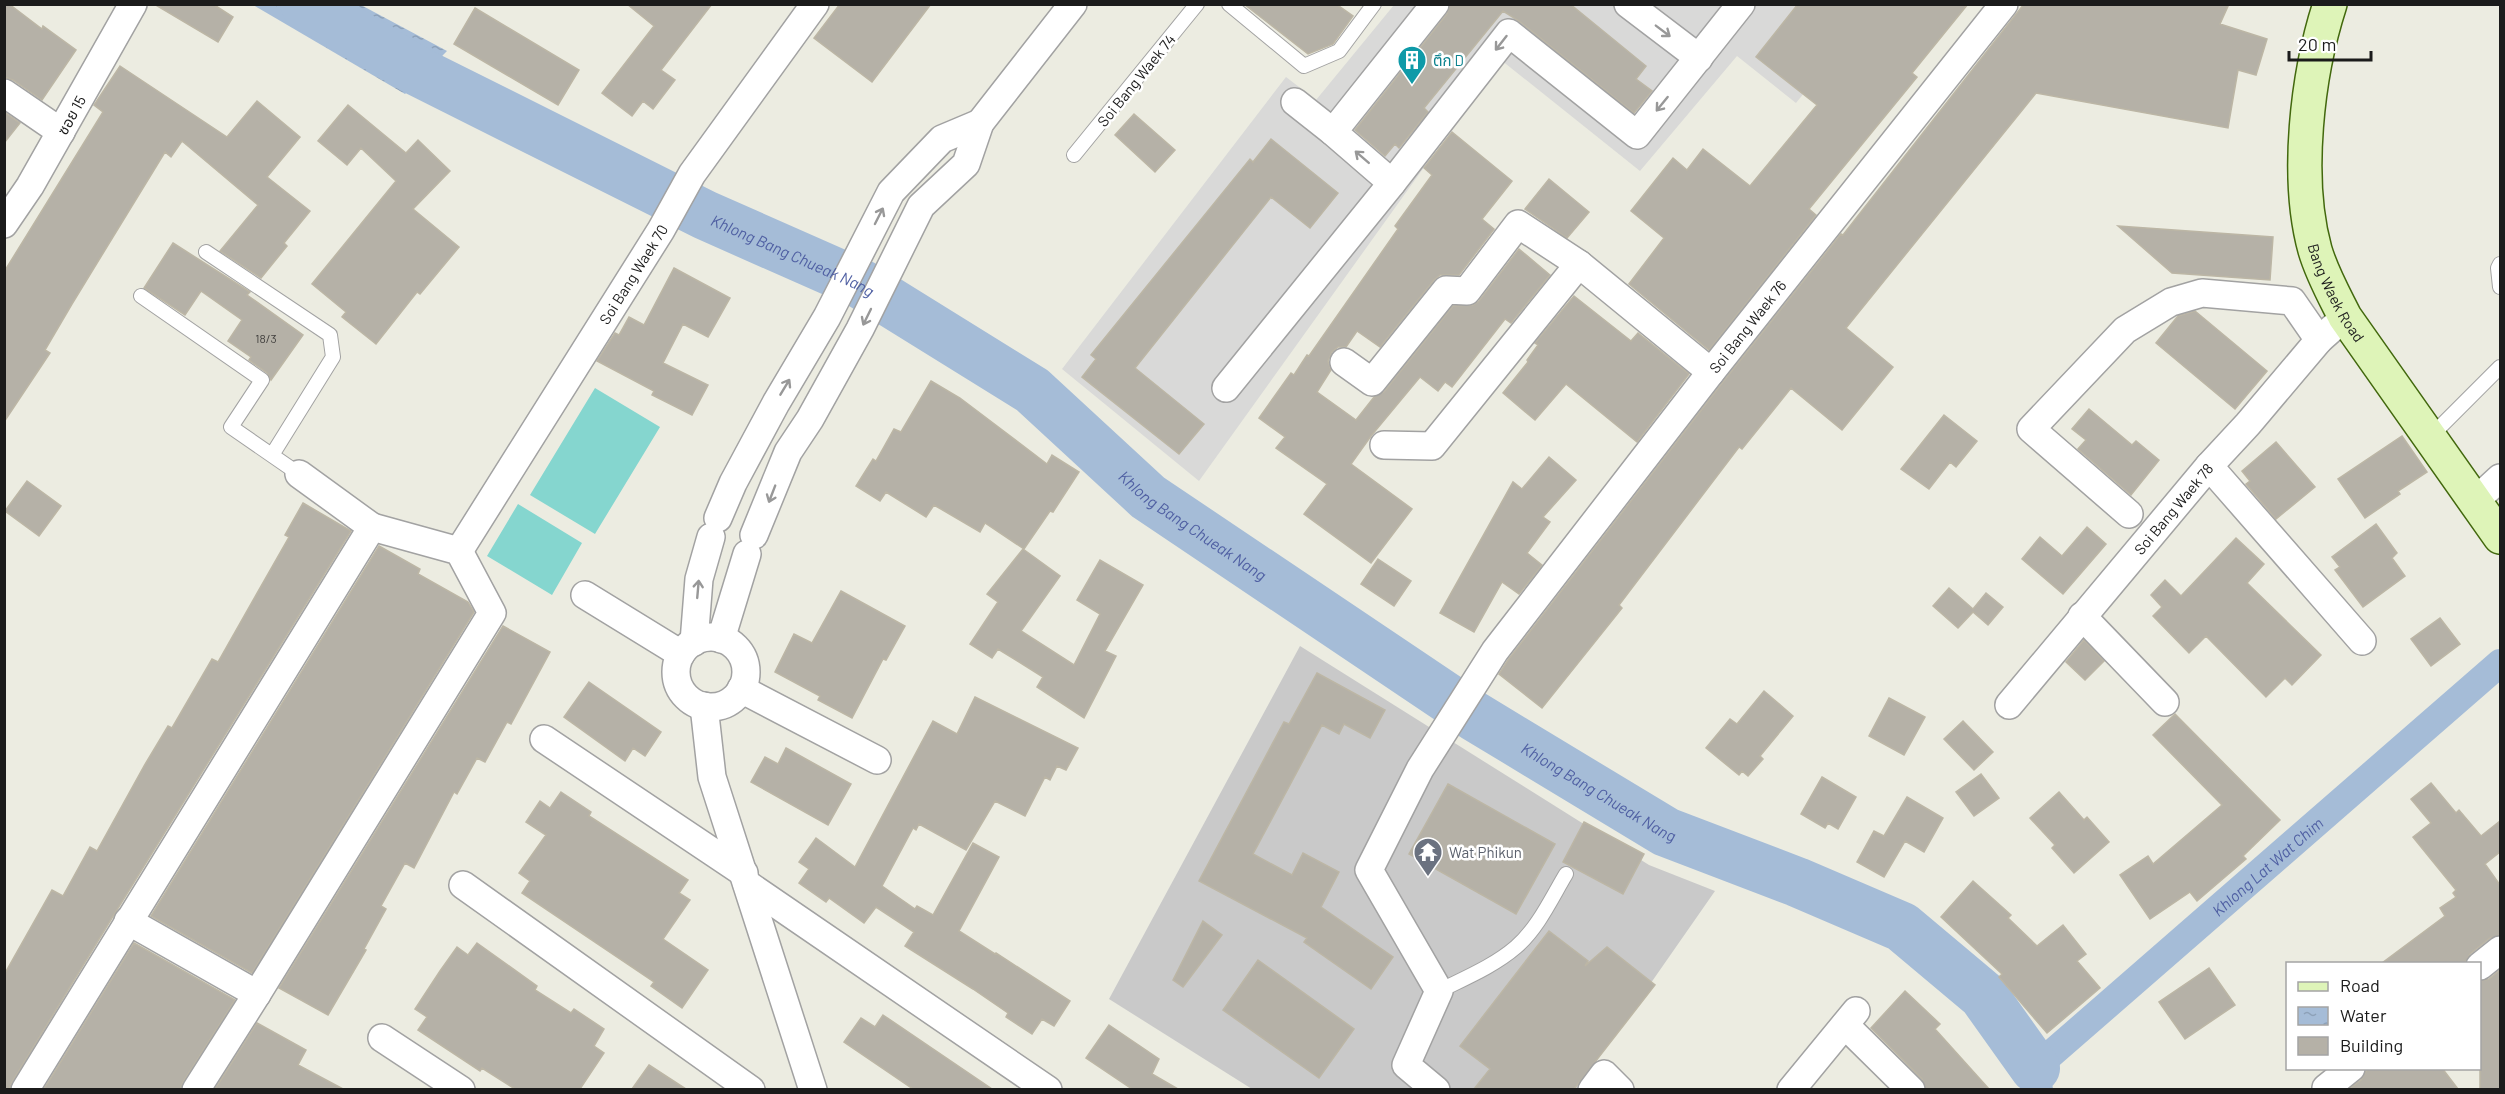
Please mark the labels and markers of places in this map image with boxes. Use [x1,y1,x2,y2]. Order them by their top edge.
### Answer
building icon: ตึก D [1396,44,1428,86]
place label: ตึก D [1433,51,1464,69]
temple icon: Wat Phikun [1412,836,1444,878]
place label: Wat Phikun [1449,843,1522,861]

